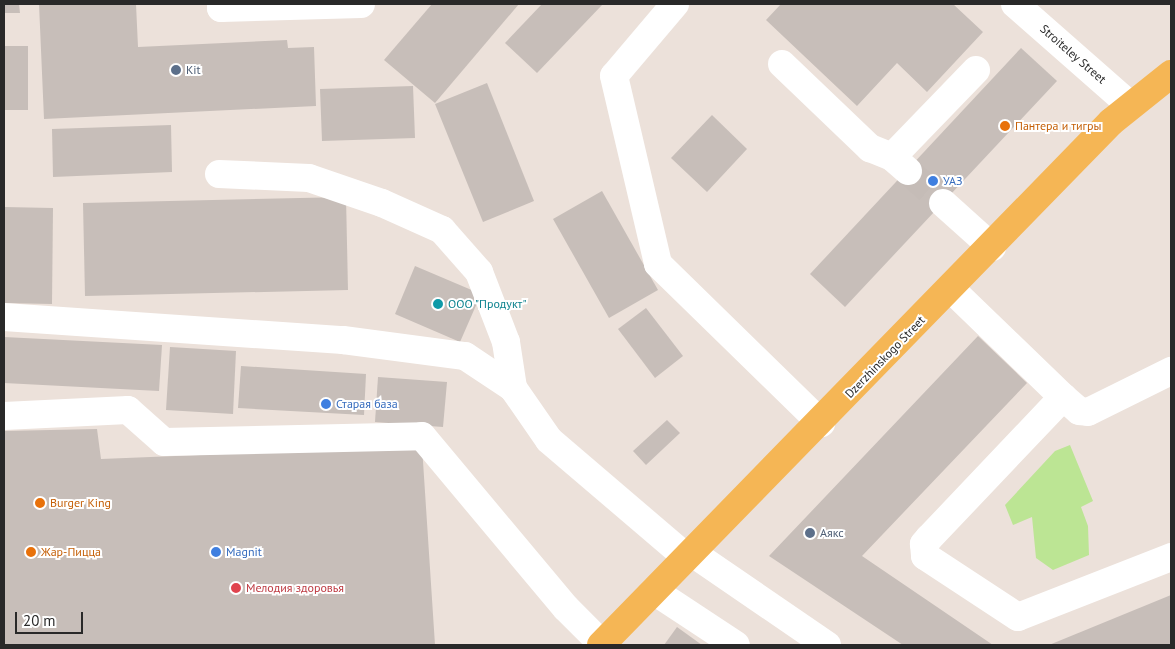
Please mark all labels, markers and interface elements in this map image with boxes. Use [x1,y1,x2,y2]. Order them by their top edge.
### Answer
street label: Stroiteley Street [1037,21,1109,87]
place label: Kit [186,63,201,77]
marker: Kit [170,64,182,76]
place label: Пантера и тигры [1015,119,1102,133]
marker: Пантера и тигры [999,120,1011,132]
place label: УАЗ [943,174,962,188]
marker: УАЗ [927,175,939,187]
place label: ООО "Продукт" [448,297,527,311]
marker: ООО "Продукт" [432,298,444,310]
street label: Dzerzhinskogo Street [842,313,928,401]
place label: Старая база [336,397,398,411]
marker: Старая база [320,398,332,410]
place label: Burger King [50,496,111,510]
marker: Burger King [34,497,46,509]
place label: Аякс [820,526,844,540]
marker: Аякс [804,527,816,539]
place label: Жар-Пицца [41,545,101,559]
place label: Magnit [226,545,262,559]
marker: Жар-Пицца [25,546,37,558]
marker: Magnit [210,546,222,558]
place label: Мелодия здоровья [246,581,344,595]
marker: Мелодия здоровья [230,582,242,594]
scale bar [18,602,85,634]
text: 20 m [23,611,56,630]

